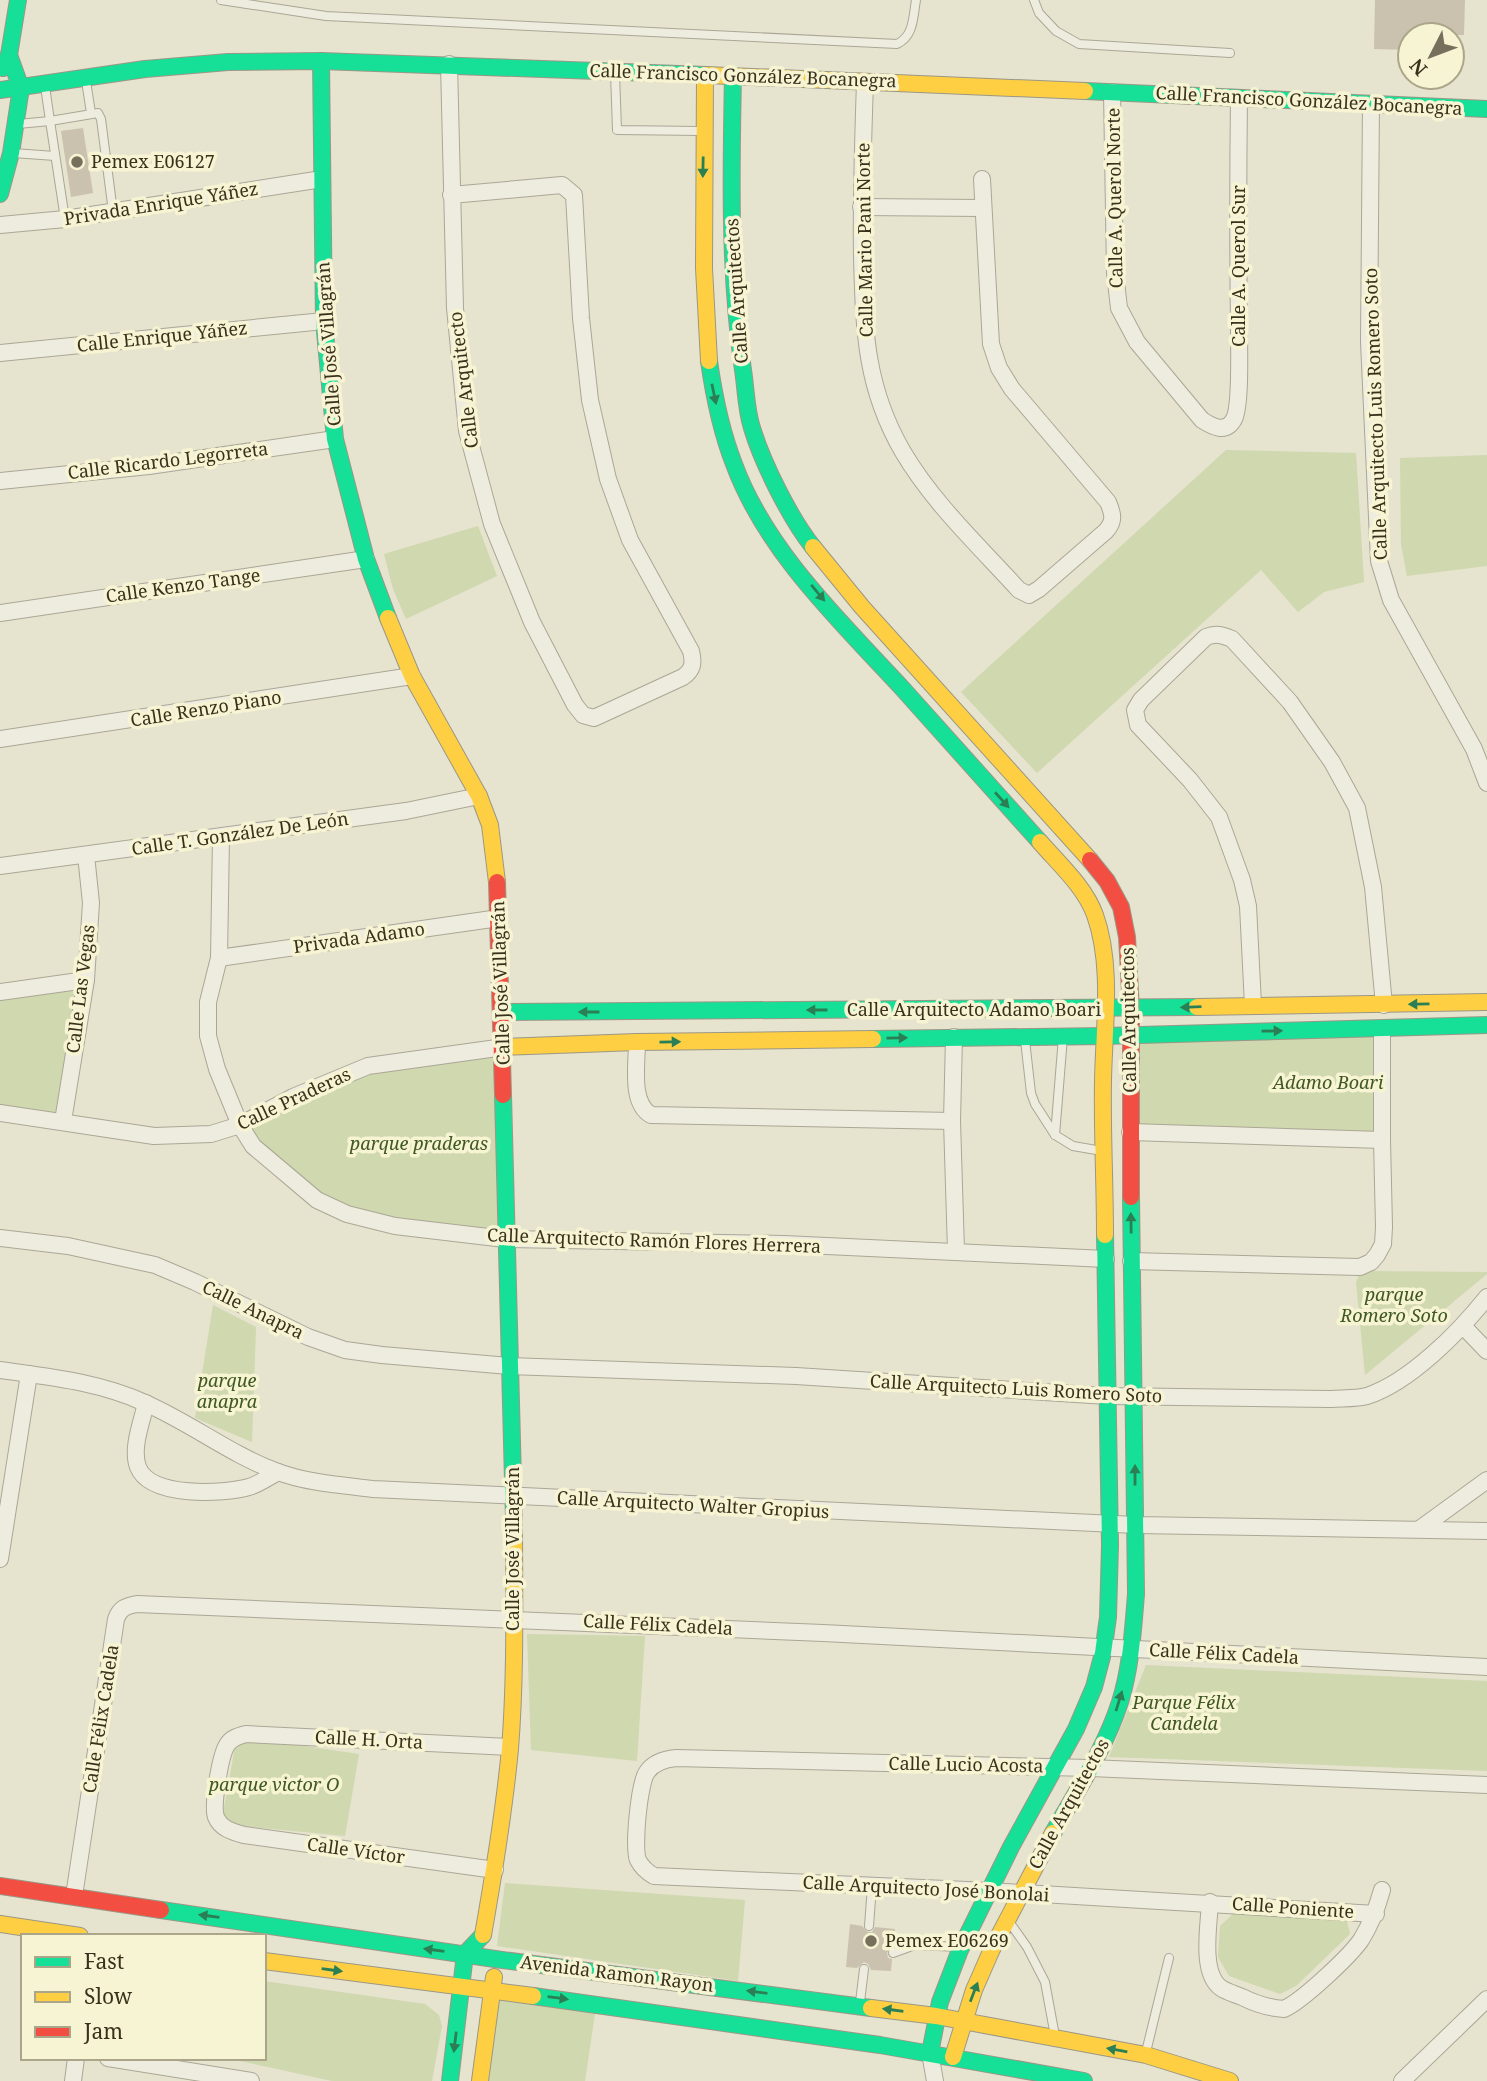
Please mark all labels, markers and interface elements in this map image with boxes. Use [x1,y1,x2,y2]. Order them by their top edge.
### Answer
north arrow [1396,21,1466,91]
text: N [1404,53,1433,82]
street label: Calle Francisco González Bocanegra [589,58,897,92]
street label: Calle Francisco González Bocanegra [1155,80,1463,120]
street label: Calle A. Querol Norte [1100,108,1128,289]
street label: Calle Mario Pani Norte [850,143,878,338]
place label: Pemex E06127 [91,149,215,173]
marker: Pemex E06127 [69,154,85,170]
one-way arrow [697,157,709,179]
street label: Privada Enrique Yáñez [62,176,260,230]
street label: Calle A. Querol Sur [1226,185,1250,347]
street label: Calle Arquitectos [719,218,753,365]
street label: Calle José Villagrán [310,261,346,427]
street label: Calle Arquitecto Luis Romero Soto [1358,267,1392,561]
street label: Calle Arquitecto [443,310,483,450]
street label: Calle Enrique Yáñez [75,315,248,357]
one-way arrow [709,383,720,405]
street label: Calle Ricardo Legorreta [66,436,269,484]
street label: Calle Kenzo Tange [104,562,262,608]
one-way arrow [810,585,825,602]
street label: Calle Renzo Piano [129,684,283,732]
one-way arrow [994,791,1009,808]
street label: Calle T. González De León [130,806,350,860]
street label: Calle José Villagrán [485,900,515,1066]
street label: Privada Adamo [292,916,426,958]
street label: Calle Las Vegas [60,923,100,1055]
street label: Calle Arquitectos [1115,947,1141,1093]
street label: Calle Arquitecto Adamo Boari [847,997,1101,1021]
one-way arrow [1408,998,1430,1010]
one-way arrow [1180,1002,1202,1013]
one-way arrow [806,1004,828,1016]
one-way arrow [578,1006,600,1018]
one-way arrow [1261,1026,1283,1037]
one-way arrow [886,1032,908,1044]
one-way arrow [659,1036,681,1047]
street label: Calle Praderas [233,1061,354,1135]
park label: Adamo Boari [1271,1070,1384,1094]
park label: parque praderas [349,1131,488,1155]
one-way arrow [1125,1212,1137,1234]
street label: Calle Arquitecto Ramón Flores Herrera [487,1222,821,1258]
street label: Calle Anapra [199,1274,308,1344]
park label: parque Romero Soto [1339,1282,1448,1327]
park label: parque anapra [197,1368,258,1413]
street label: Calle Arquitecto Luis Romero Soto [869,1368,1163,1408]
one-way arrow [1129,1464,1141,1486]
street label: Calle José Villagrán [500,1466,524,1631]
street label: Calle Arquitecto Walter Gropius [556,1485,830,1523]
street label: Calle Félix Cadela [582,1608,734,1640]
street label: Calle Félix Cadela [1148,1637,1300,1669]
street label: Calle Félix Cadela [76,1643,124,1795]
one-way arrow [1114,1690,1124,1711]
park label: Parque Félix Candela [1131,1690,1237,1735]
street label: Calle H. Orta [314,1724,424,1754]
street label: Calle Arquitectos [1022,1734,1114,1873]
street label: Calle Lucio Acosta [888,1751,1044,1777]
park label: parque victor O [208,1772,339,1796]
street label: Calle Víctor [306,1831,407,1869]
street label: Calle Arquitecto José Bonolai [802,1870,1050,1906]
street label: Calle Poniente [1231,1891,1355,1923]
one-way arrow [198,1911,220,1922]
place label: Pemex E06269 [885,1928,1009,1952]
marker: Pemex E06269 [863,1933,879,1949]
legend [21,1934,266,2060]
one-way arrow [423,1944,445,1955]
text: Fast [84,1947,124,1975]
street label: Avenida Ramon Rayon [519,1949,715,1997]
one-way arrow [321,1964,343,1975]
one-way arrow [969,1981,980,2002]
text: Slow [84,1982,133,2010]
one-way arrow [746,1986,768,1997]
one-way arrow [547,1992,569,2003]
one-way arrow [882,2004,904,2015]
text: Jam [83,2017,123,2045]
one-way arrow [449,2031,460,2053]
one-way arrow [1106,2044,1128,2055]

